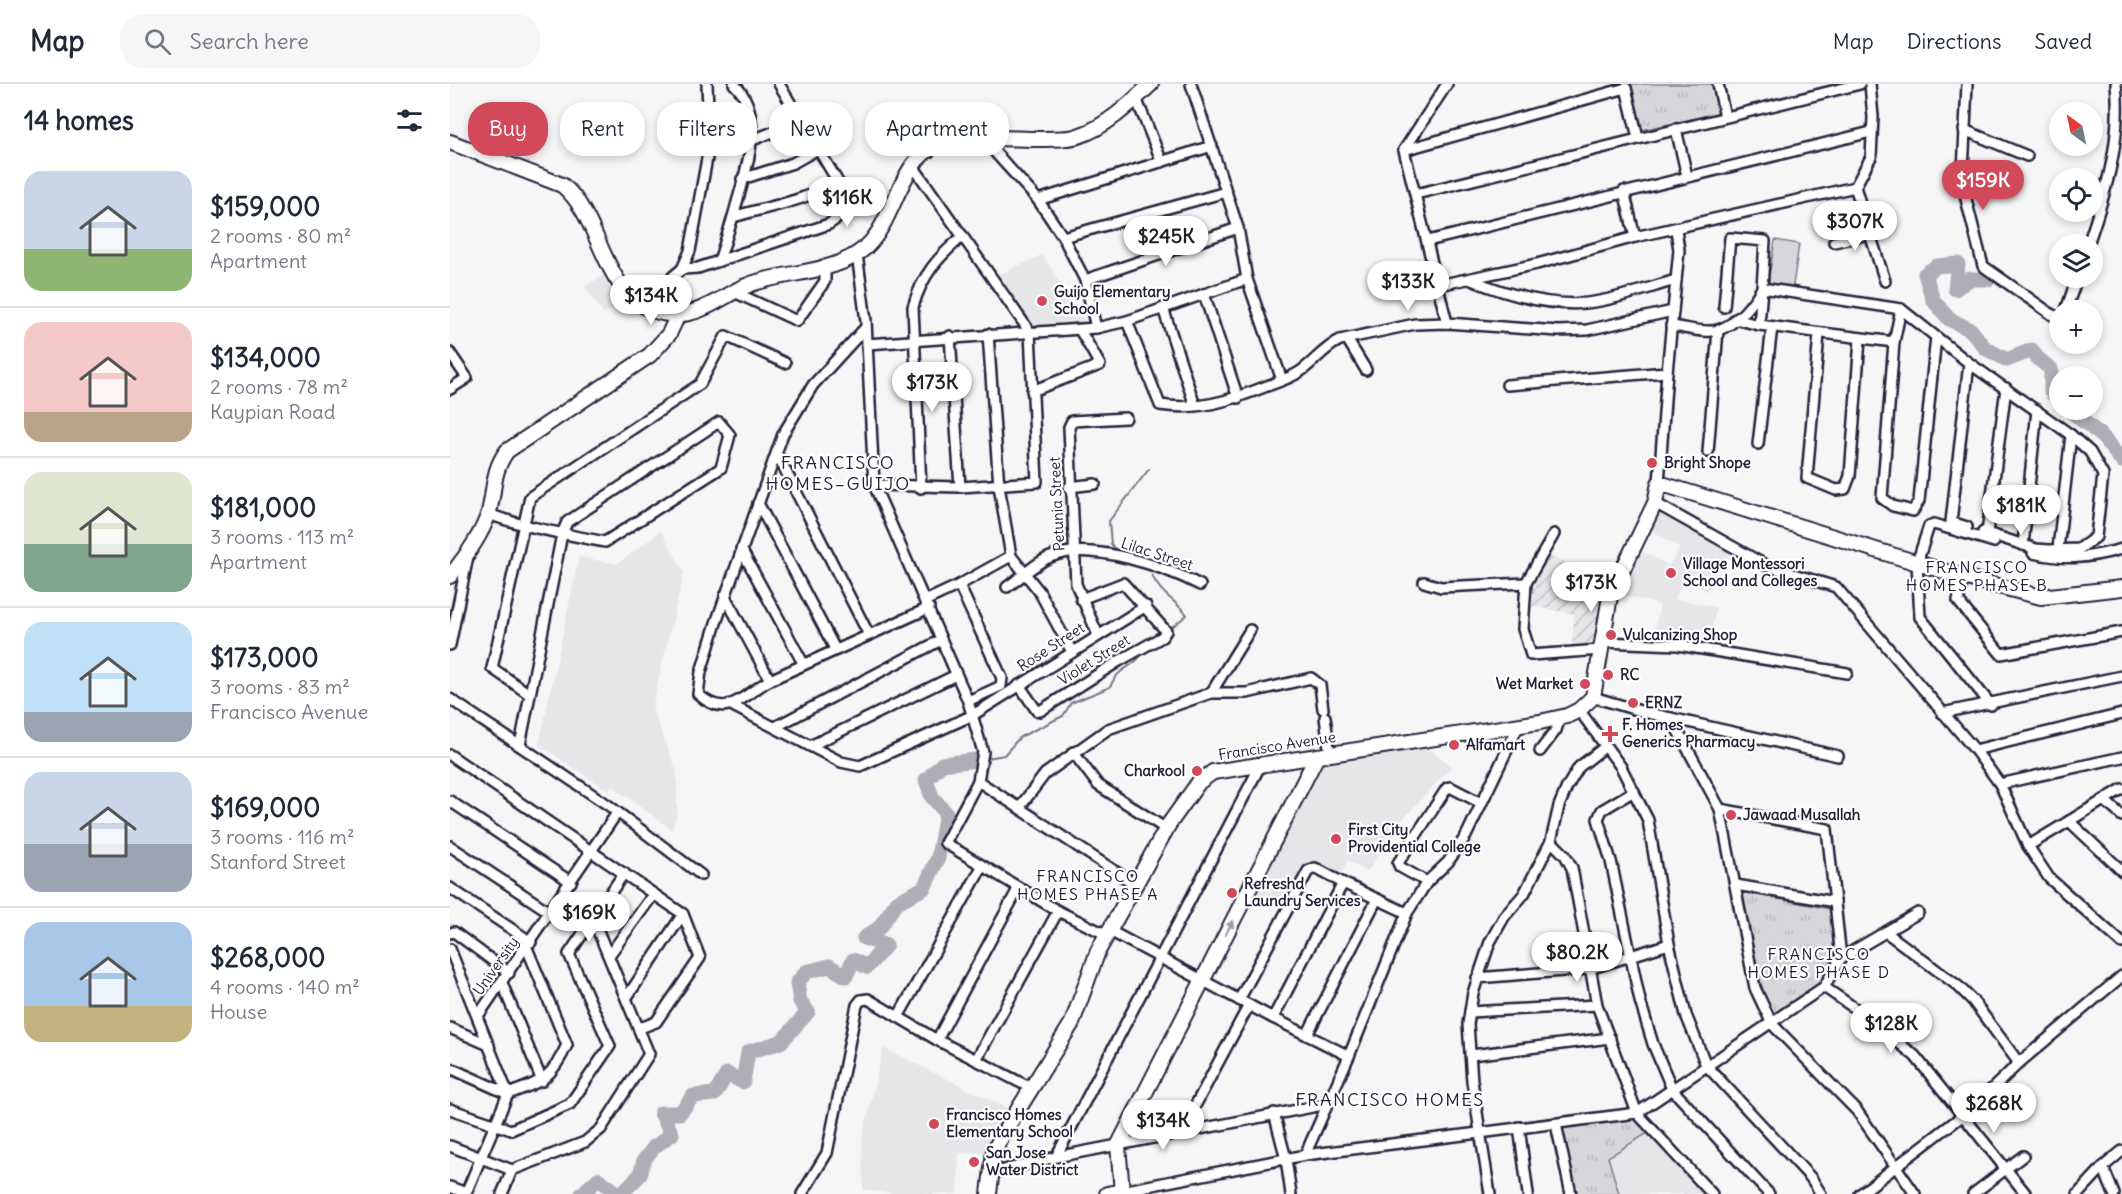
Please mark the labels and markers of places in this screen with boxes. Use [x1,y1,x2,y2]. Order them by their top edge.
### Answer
pin: $159K [1941,160,2025,211]
pin: $116K [805,177,889,228]
pin: $307K [1813,201,1897,252]
pin: $245K [1124,216,1208,267]
pin: $133K [1366,261,1450,312]
pin: $134K [609,275,693,326]
place label: Guijo Elementary School [1054,282,1171,318]
marker: Guijo Elementary School [1035,294,1049,308]
pin: $173K [890,362,974,413]
place label: Bright Shope [1664,453,1751,473]
marker: Bright Shope [1645,456,1659,470]
pin: $181K [1979,485,2063,536]
place label: Village Montessori School and Colleges [1683,554,1817,591]
pin: $173K [1549,562,1633,613]
marker: Village Montessori School and Colleges [1664,566,1678,580]
place label: Vulcanizing Shop [1623,625,1738,645]
marker: Vulcanizing Shop [1604,628,1618,642]
place label: RC [1620,665,1639,684]
marker: RC [1601,668,1615,682]
place label: Wet Market [1496,674,1574,693]
marker: Wet Market [1578,677,1592,691]
place label: ERNZ [1645,693,1683,712]
marker: ERNZ [1626,696,1640,710]
place label: F. Homes Generics Pharmacy [1622,715,1755,752]
marker: F. Homes Generics Pharmacy [1603,727,1617,741]
place label: Alfamart [1466,735,1526,754]
marker: Alfamart [1447,738,1461,752]
place label: Charkool [1124,761,1185,780]
marker: Charkool [1190,764,1204,778]
place label: Jawaad Musallah [1743,805,1861,824]
marker: Jawaad Musallah [1724,808,1738,822]
place label: First City Providential College [1348,820,1481,857]
marker: First City Providential College [1329,832,1343,846]
place label: Refreshd Laundry Services [1244,874,1361,911]
marker: Refreshd Laundry Services [1225,886,1239,900]
pin: $169K [547,892,631,943]
pin: $80.2K [1528,932,1626,983]
pin: $128K [1849,1003,1933,1054]
pin: $268K [1952,1083,2036,1134]
pin: $134K [1121,1100,1205,1151]
place label: Francisco Homes Elementary School [946,1105,1073,1142]
marker: Francisco Homes Elementary School [927,1117,941,1131]
place label: San Jose Water District [986,1143,1079,1179]
marker: San Jose Water District [967,1155,981,1169]

